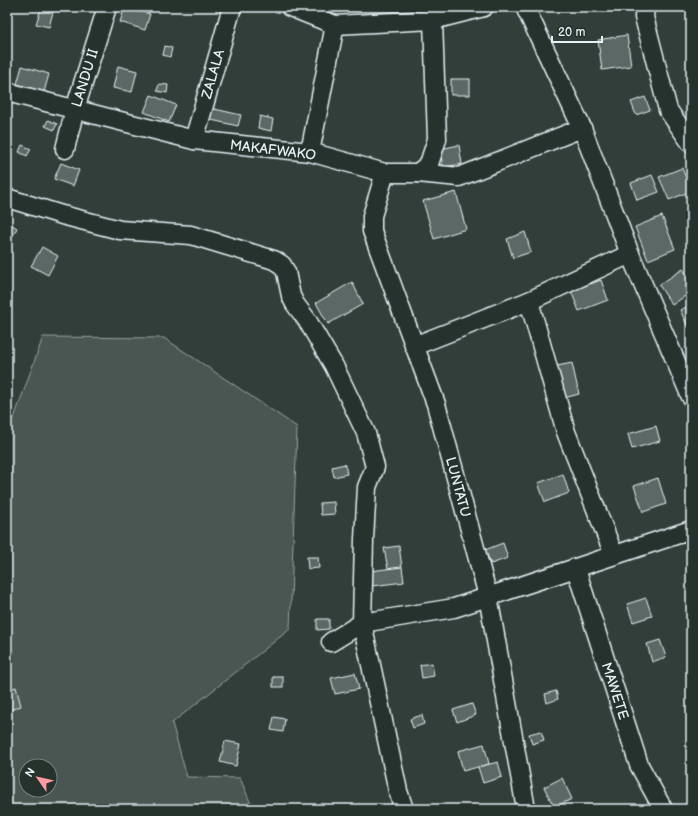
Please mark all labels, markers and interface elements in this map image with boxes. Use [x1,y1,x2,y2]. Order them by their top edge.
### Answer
scale bar [552,18,602,44]
text: 20 m [558,25,585,40]
street label: LANDU II [68,47,102,109]
street label: ZALALA [198,47,228,102]
street label: MAKAFWAKO [229,136,317,164]
street label: LUNTATU [442,455,474,519]
street label: MAWETE [598,660,632,722]
north arrow [18,758,58,798]
text: N [22,766,38,780]

